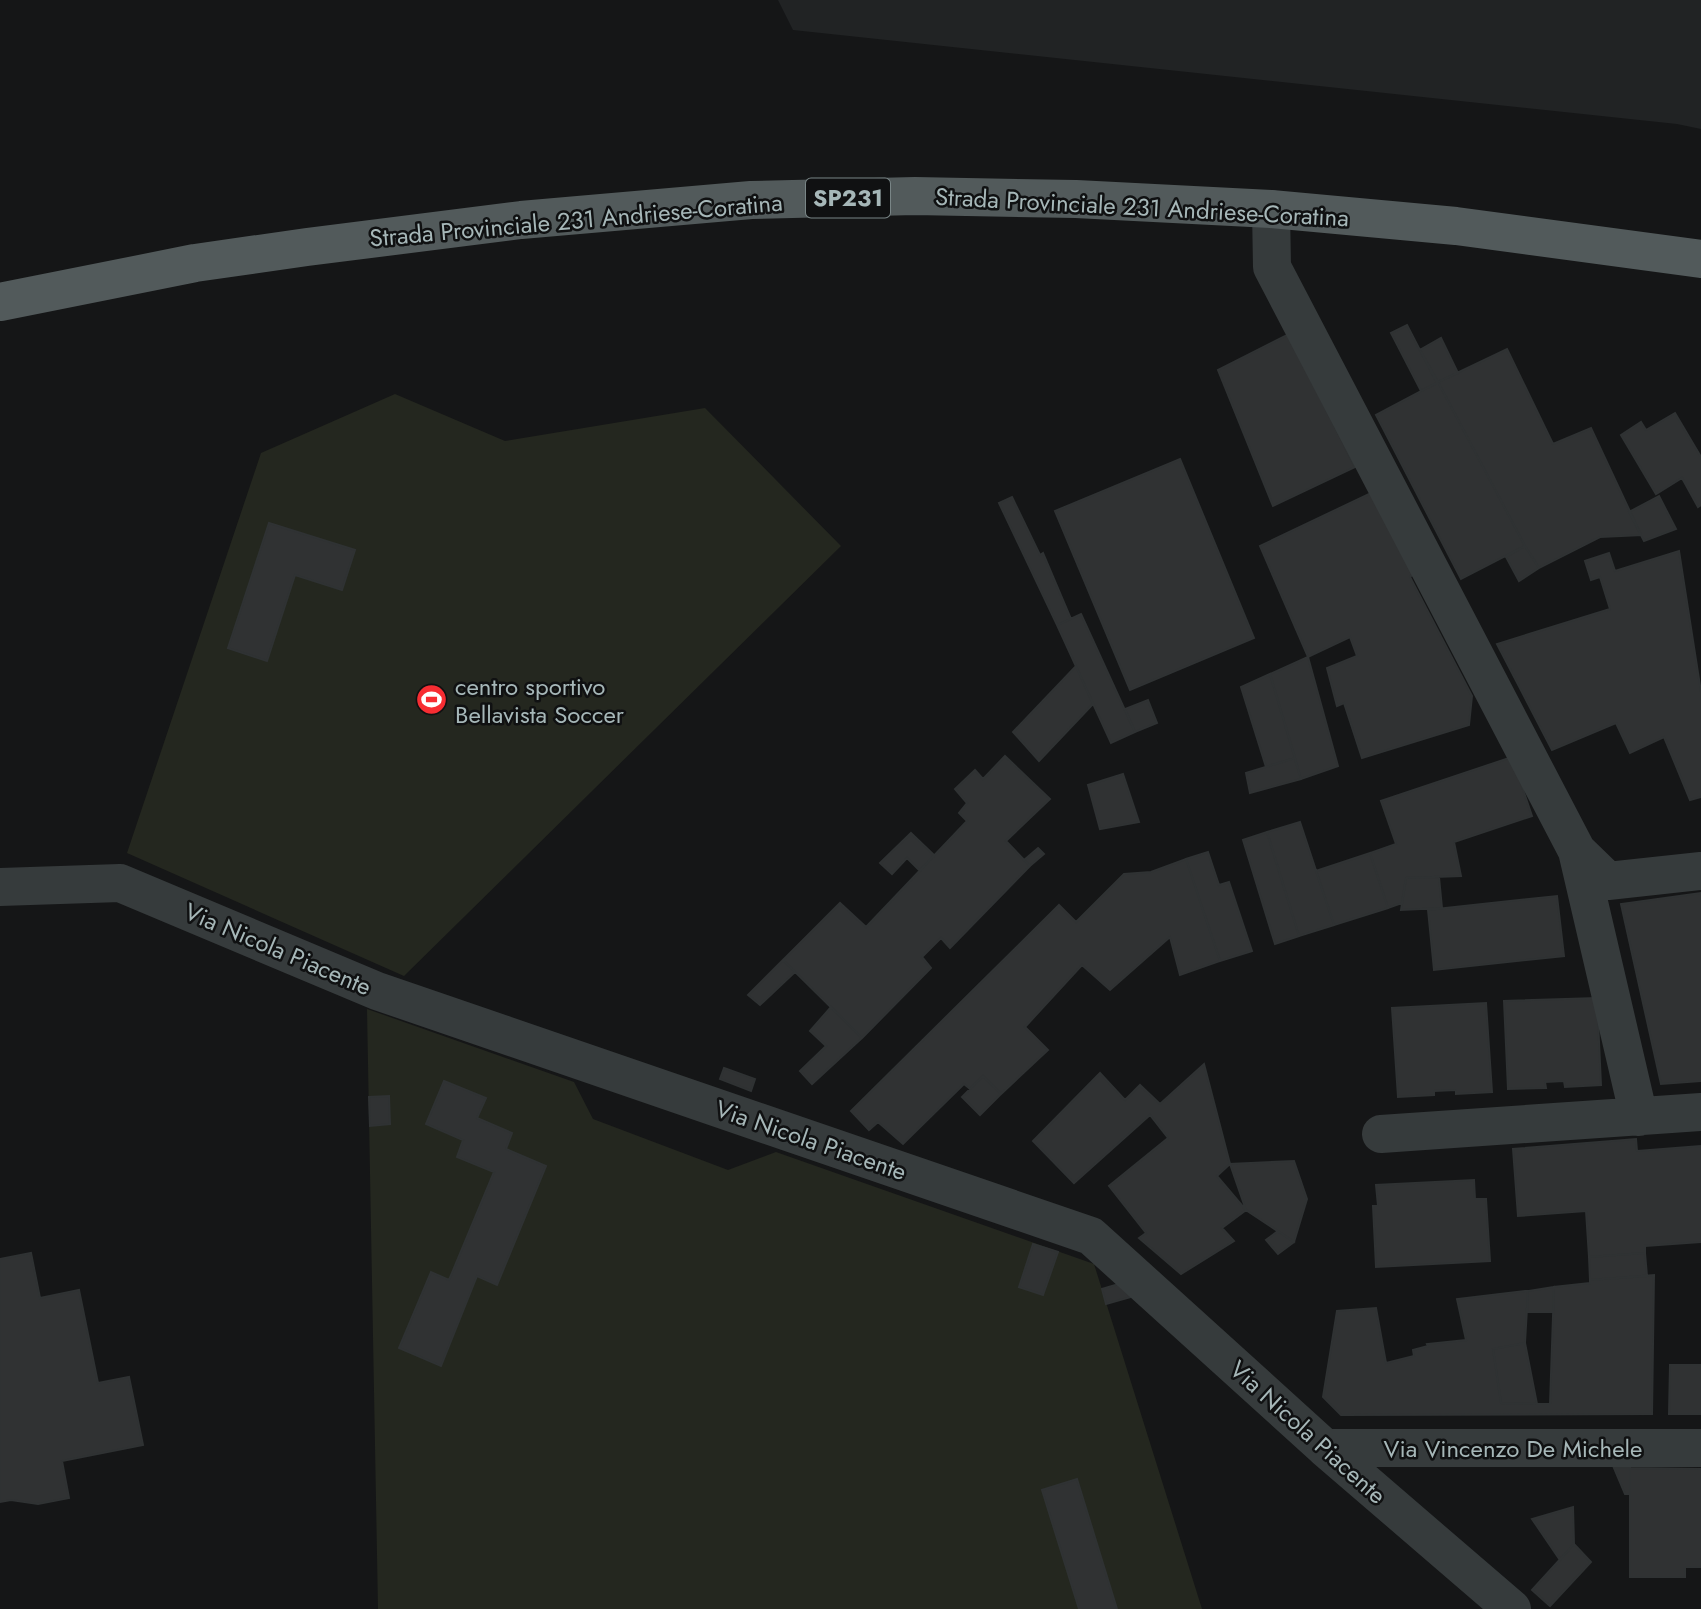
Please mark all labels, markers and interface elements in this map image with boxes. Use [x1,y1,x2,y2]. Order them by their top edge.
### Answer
road number: SP231 [806,178,890,218]
street label: Strada Provinciale 231 Andriese-Coratina [934,179,1350,235]
street label: Strada Provinciale 231 Andriese-Coratina [368,185,784,255]
place label: centro sportivo Bellavista Soccer [455,669,625,732]
sports icon: centro sportivo Bellavista Soccer [415,683,449,717]
street label: Via Nicola Piacente [179,894,377,1004]
street label: Via Nicola Piacente [711,1091,911,1189]
street label: Via Nicola Piacente [1222,1352,1394,1512]
street label: Via Vincenzo De Michele [1384,1431,1642,1466]

